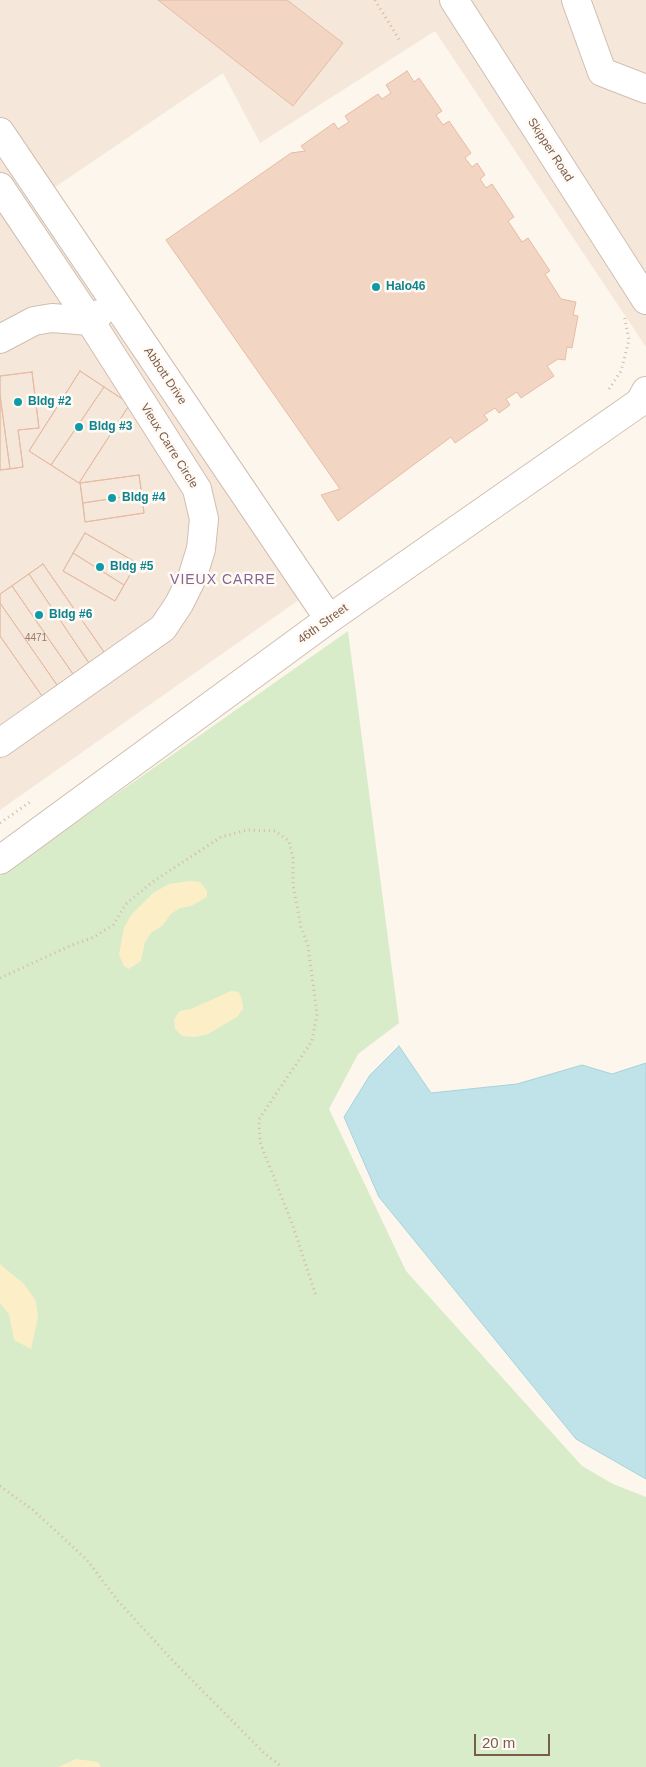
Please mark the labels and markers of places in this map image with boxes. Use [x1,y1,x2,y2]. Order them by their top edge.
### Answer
place label: Halo46 [386,280,425,294]
marker: Halo46 [370,281,382,293]
place label: Bldg #2 [28,395,71,409]
marker: Bldg #2 [12,396,24,408]
place label: Bldg #3 [89,420,132,434]
marker: Bldg #3 [73,421,85,433]
place label: Bldg #4 [122,491,165,505]
marker: Bldg #4 [106,492,118,504]
place label: Bldg #5 [110,560,153,574]
marker: Bldg #5 [94,561,106,573]
place label: Bldg #6 [49,608,92,622]
marker: Bldg #6 [33,609,45,621]

